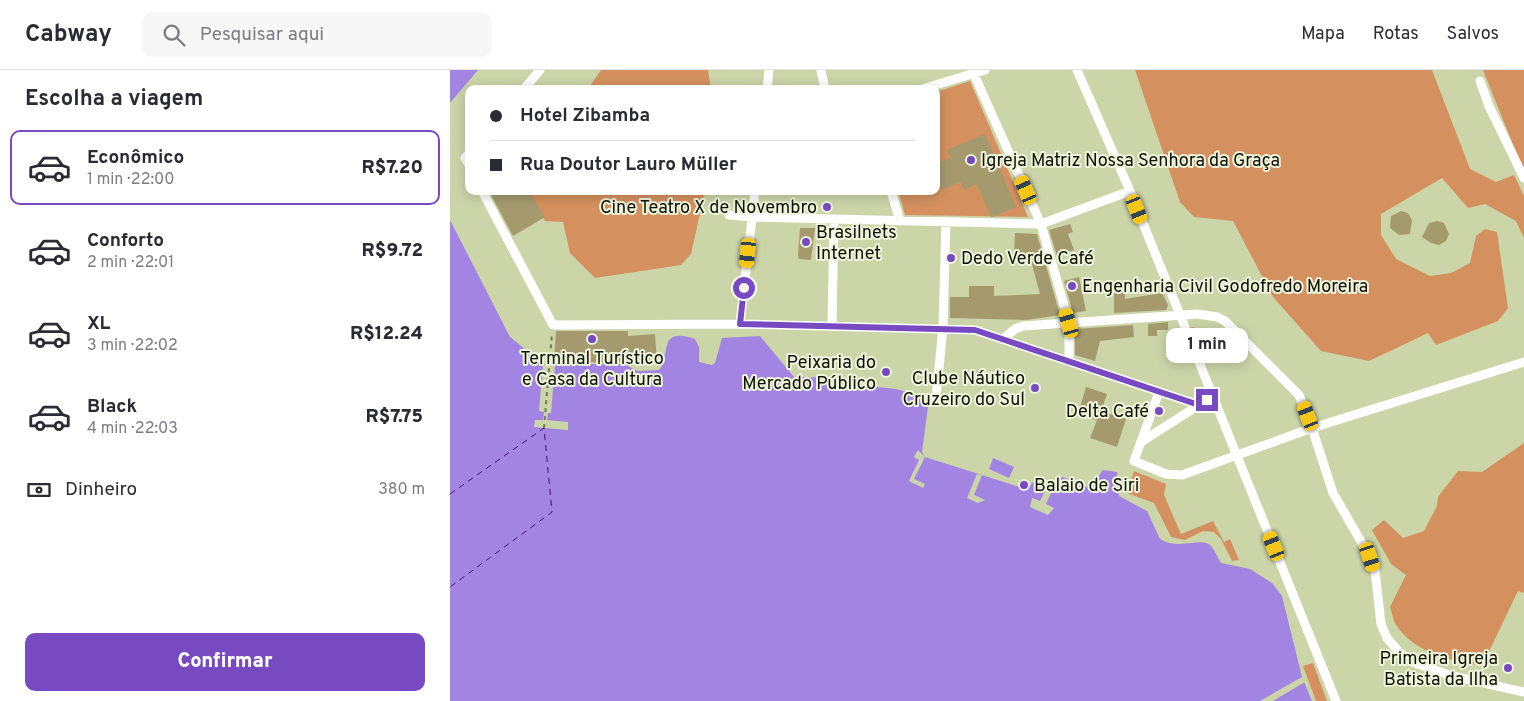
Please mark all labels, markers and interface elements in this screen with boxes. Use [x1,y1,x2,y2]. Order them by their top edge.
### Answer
search box [142,12,492,57]
text: Cabway [25,20,112,50]
icon: search [160,21,188,49]
text: Pesquisar aqui [200,23,324,47]
text: Mapa [1301,23,1345,46]
text: Rotas [1373,23,1419,46]
text: Salvos [1447,23,1499,46]
text: Escolha a viagem [25,86,203,113]
text: Hotel Zibamba [520,104,650,128]
icon: car [27,145,72,190]
text: Econômico [87,146,184,170]
place label: Igreja Matriz Nossa Senhora da Graça [981,150,1280,173]
text: Rua Doutor Lauro Müller [520,153,737,177]
marker: Igreja Matriz Nossa Senhora da Graça [965,154,977,166]
text: R$7.20 [362,156,423,180]
text: 1 min · 22:00 [87,170,174,190]
car [1013,173,1038,207]
car [1124,192,1149,226]
place label: Cine Teatro X de Novembro [600,197,817,220]
marker: Cine Teatro X de Novembro [821,201,833,213]
place label: Brasilnets Internet [816,222,897,266]
icon: car [27,228,72,273]
text: Conforto [87,229,164,253]
marker: Brasilnets Internet [800,236,812,248]
car [738,237,757,269]
text: R$9.72 [362,239,423,263]
place label: Dedo Verde Café [961,248,1094,271]
marker: Dedo Verde Café [945,252,957,264]
text: 2 min · 22:01 [87,253,174,273]
place label: Engenharia Civil Godofredo Moreira [1082,276,1368,299]
route start [733,277,755,299]
marker: Engenharia Civil Godofredo Moreira [1066,280,1078,292]
car [1057,307,1080,339]
icon: car [27,311,72,356]
text: XL [87,312,110,336]
text: R$12.24 [350,322,423,346]
callout: 1 min [1166,328,1248,362]
marker: Terminal Turístico e Casa da Cultura [586,333,598,345]
text: 1 min [1187,335,1227,355]
text: 3 min · 22:02 [87,336,178,356]
place label: Terminal Turístico e Casa da Cultura [520,348,664,392]
place label: Peixaria do Mercado Público [742,352,876,396]
marker: Peixaria do Mercado Público [880,366,892,378]
place label: Clube Náutico Cruzeiro do Sul [902,368,1025,412]
marker: Clube Náutico Cruzeiro do Sul [1029,382,1041,394]
route end [1196,389,1218,411]
icon: car [27,394,72,439]
text: Black [87,395,137,419]
car [1295,399,1320,433]
place label: Delta Café [1066,401,1149,424]
text: R$7.75 [365,405,423,429]
marker: Delta Café [1153,405,1165,417]
text: 4 min · 22:03 [87,419,178,439]
place label: Balaio de Siri [1034,475,1139,498]
icon: cash [25,476,53,504]
text: Dinheiro [65,478,137,502]
marker: Balaio de Siri [1018,479,1030,491]
text: 380 m [378,480,425,500]
car [1261,529,1286,563]
car [1358,540,1381,574]
button: Confirmar [25,633,425,691]
place label: Primeira Igreja Batista da Ilha [1379,648,1498,692]
marker: Primeira Igreja Batista da Ilha [1502,662,1514,674]

